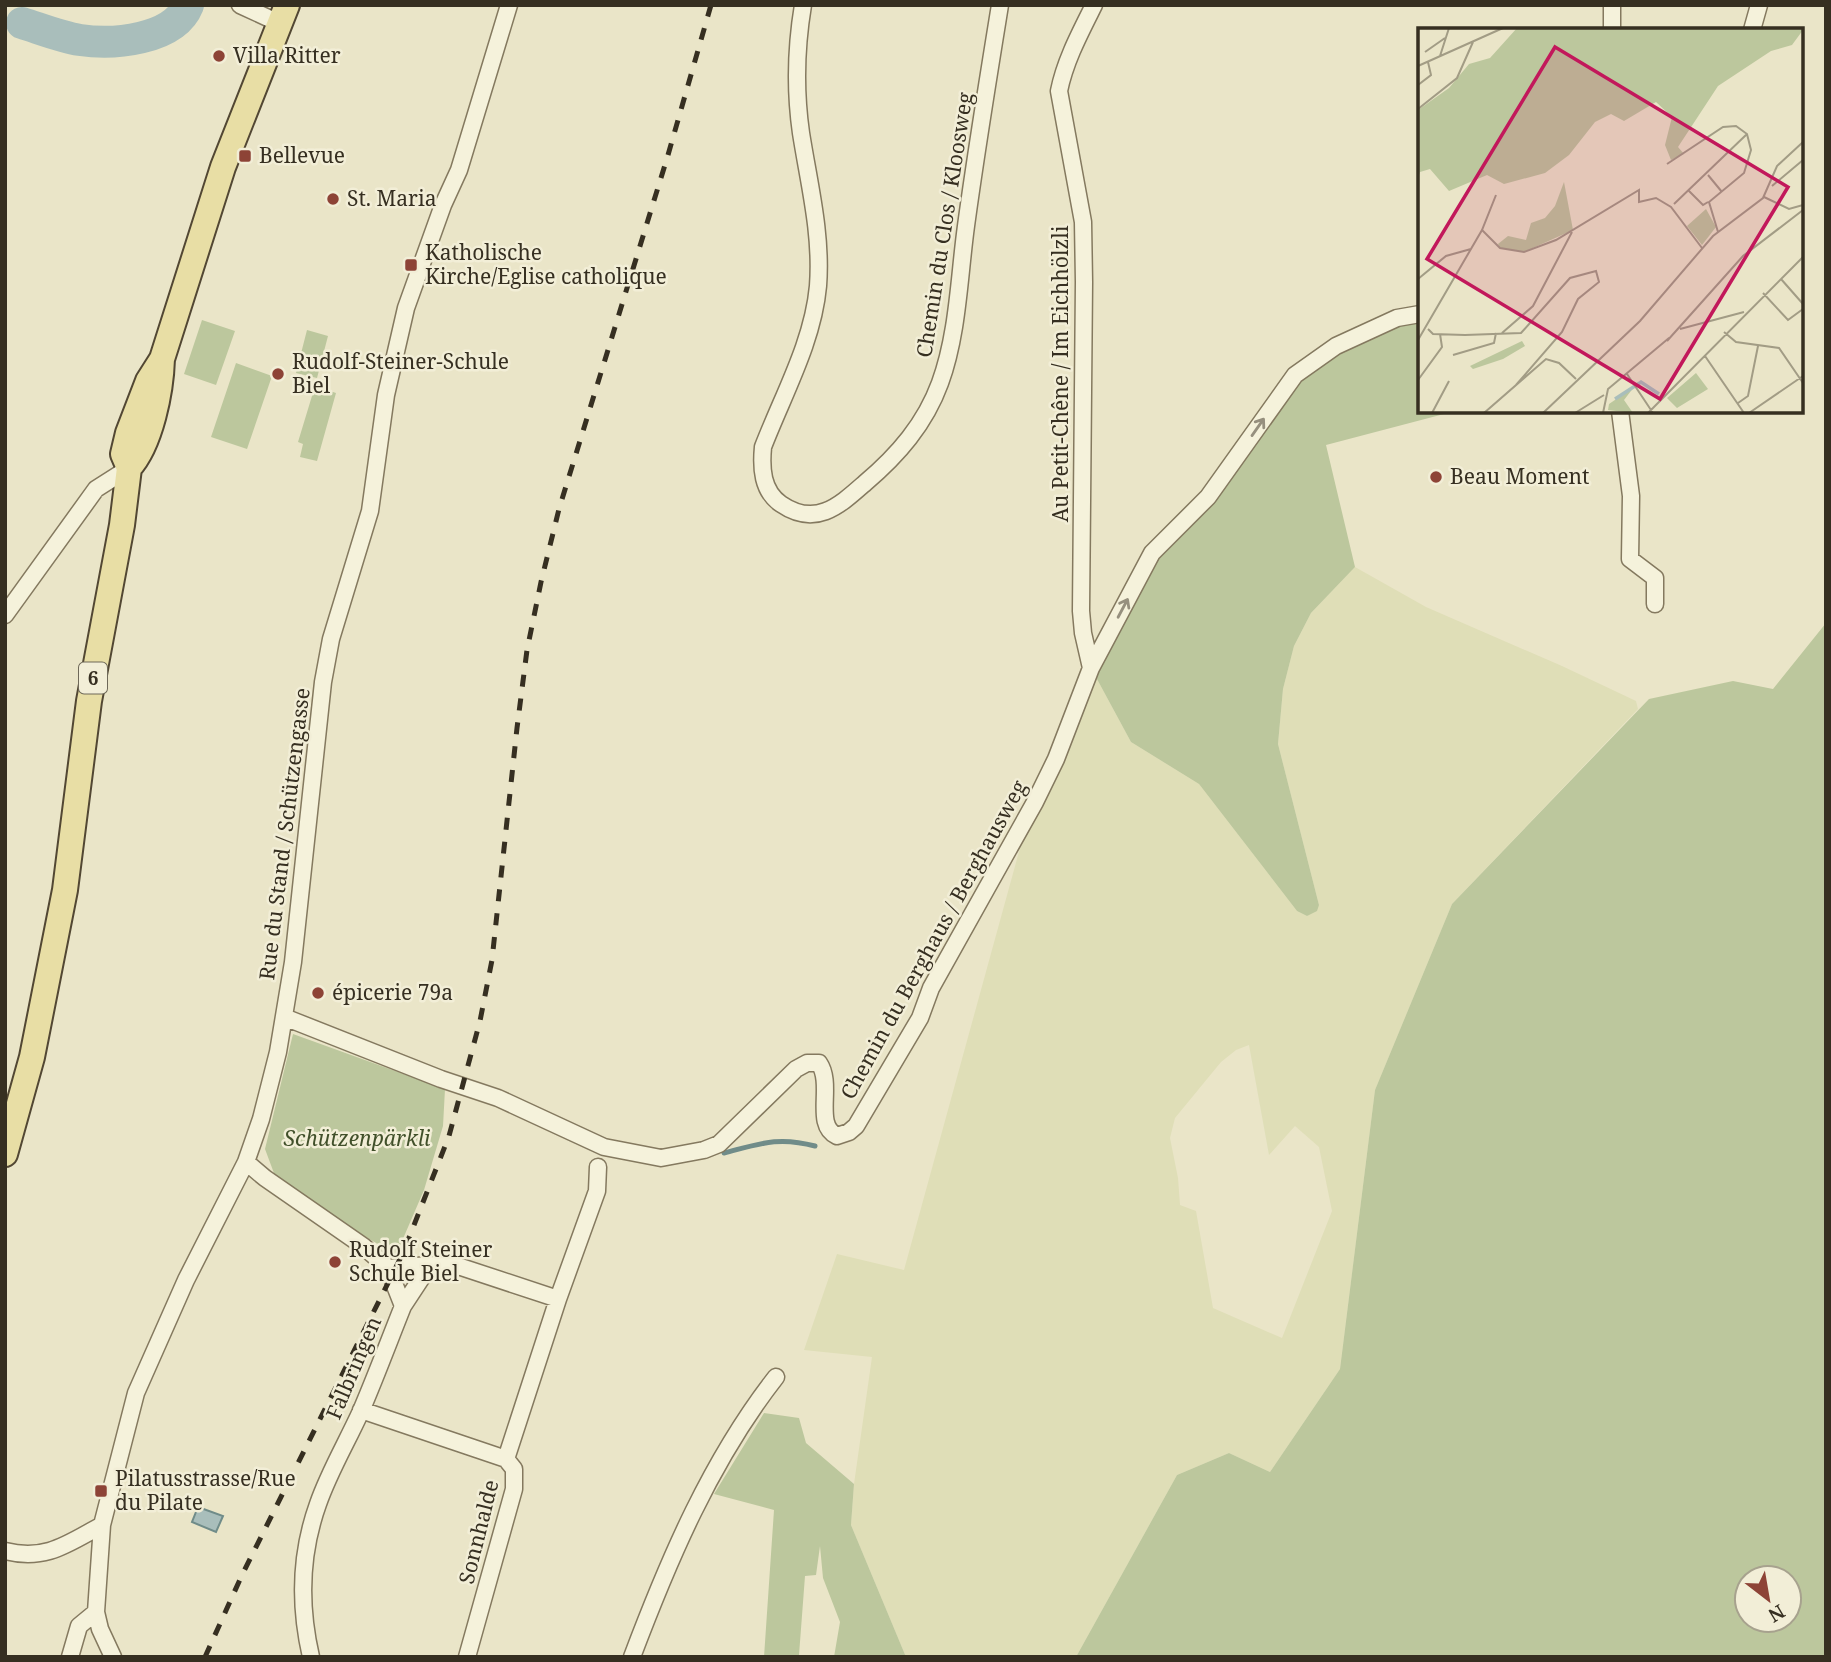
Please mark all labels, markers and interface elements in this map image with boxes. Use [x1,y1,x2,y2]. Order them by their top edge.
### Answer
inset map [1418,28,1803,413]
place label: Villa Ritter [233,41,341,69]
marker: Villa Ritter [211,48,227,64]
street label: Chemin du Clos / Kloosweg [909,89,979,359]
place label: Bellevue [259,141,345,169]
marker: Bellevue [237,148,253,164]
place label: St. Maria [347,184,436,212]
marker: St. Maria [325,191,341,207]
street label: Au Petit-Chêne / Im Eichhölzli [1046,225,1074,522]
place label: Katholische Kirche/Eglise catholique [425,238,667,290]
marker: Katholische Kirche/Eglise catholique [403,257,419,273]
place label: Rudolf-Steiner-Schule Biel [292,347,509,399]
marker: Rudolf-Steiner-Schule Biel [270,366,286,382]
one-way arrow [1251,418,1265,437]
place label: Beau Moment [1450,462,1589,490]
marker: Beau Moment [1428,469,1444,485]
one-way arrow [1116,598,1130,618]
road number: 6 [79,663,107,694]
street label: Rue du Stand / Schützengasse [252,686,316,982]
street label: Chemin du Berghaus / Berghausweg [833,774,1033,1104]
place label: épicerie 79a [332,978,453,1006]
marker: épicerie 79a [310,985,326,1001]
park label: Schützenpärkli [283,1124,431,1152]
place label: Rudolf Steiner Schule Biel [349,1235,492,1287]
marker: Rudolf Steiner Schule Biel [327,1254,343,1270]
street label: Falbringen [319,1312,387,1423]
place label: Pilatusstrasse/Rue du Pilate [115,1464,296,1516]
street label: Sonnhalde [452,1477,504,1587]
marker: Pilatusstrasse/Rue du Pilate [93,1483,109,1499]
north arrow [1733,1564,1803,1634]
text: N [1764,1599,1790,1629]

